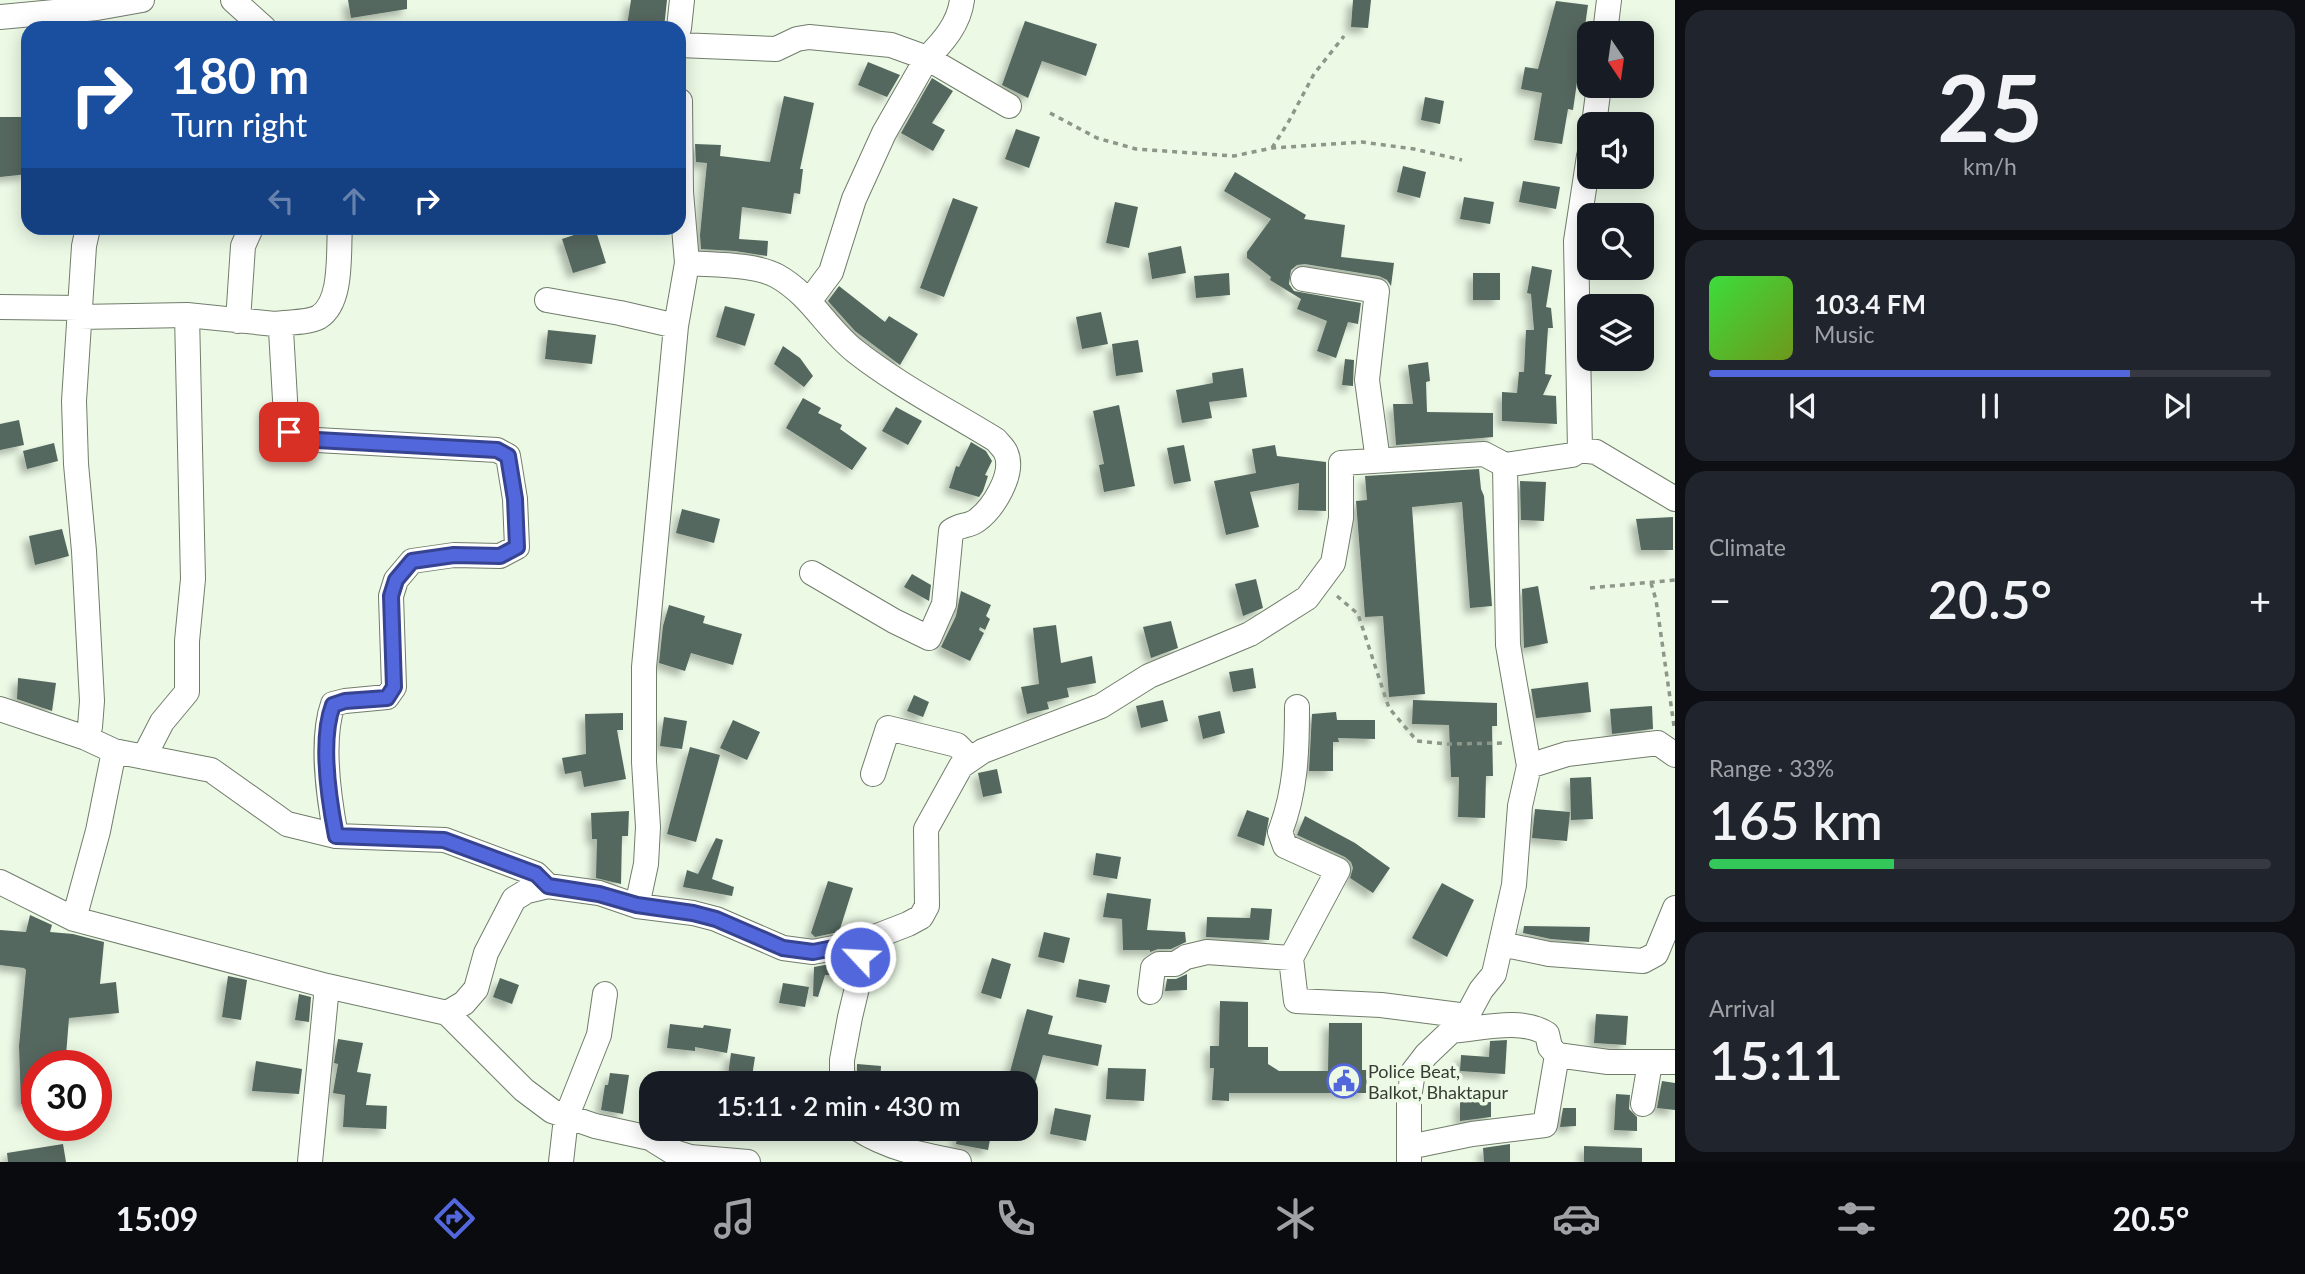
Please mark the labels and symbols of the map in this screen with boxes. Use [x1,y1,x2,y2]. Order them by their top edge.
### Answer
north arrow [1577,21,1654,98]
pin [259,402,319,462]
position arrow [823,920,897,994]
speed limit sign: 30 [21,1050,112,1141]
place label: Police Beat, Balkot, Bhaktapur [1368,1060,1509,1103]
public building icon: Police Beat, Balkot, Bhaktapur [1325,1062,1363,1100]

